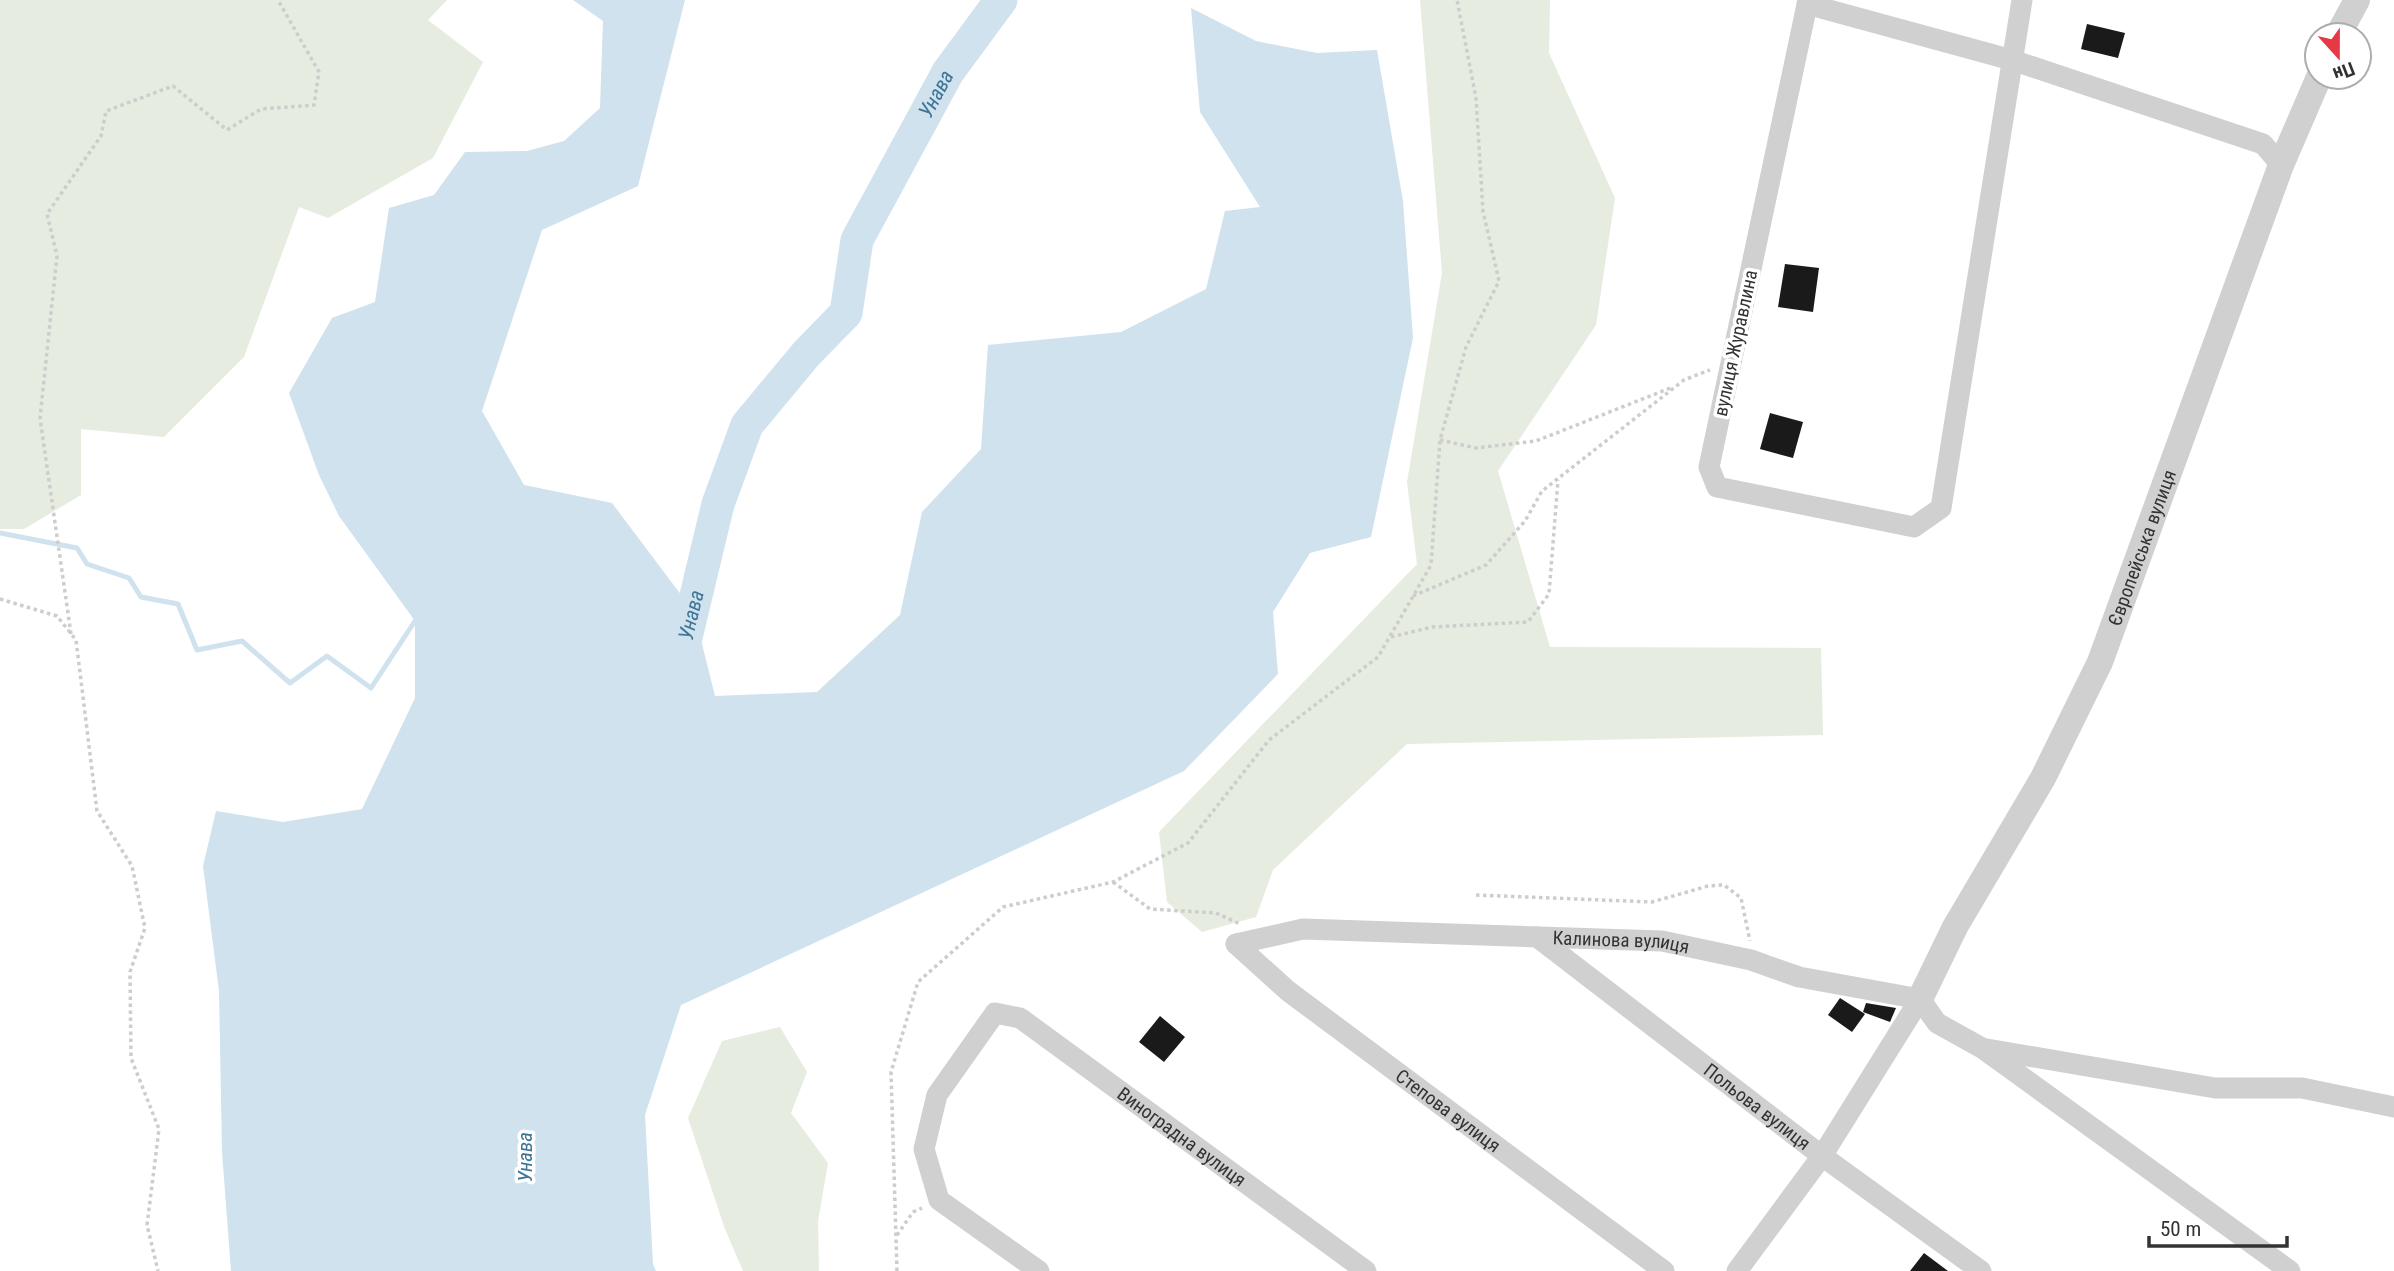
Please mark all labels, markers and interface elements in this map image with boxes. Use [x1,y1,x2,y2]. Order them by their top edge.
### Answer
north arrow [2303,21,2373,91]
text: Пн [2330,57,2358,86]
water label: Унава [914,66,959,122]
street label: вулиця Журавлина [1709,268,1762,418]
street label: Європейська вулиця [2103,467,2181,629]
water label: Унава [674,588,709,642]
street label: Калинова вулиця [1552,926,1691,959]
street label: Польова вулиця [1699,1059,1815,1155]
street label: Степова вулиця [1391,1064,1505,1157]
street label: Виноградна вулиця [1113,1082,1251,1192]
water label: Унава [513,1132,537,1182]
scale bar [2149,1204,2287,1248]
text: 50 m [2160,1217,2201,1241]

